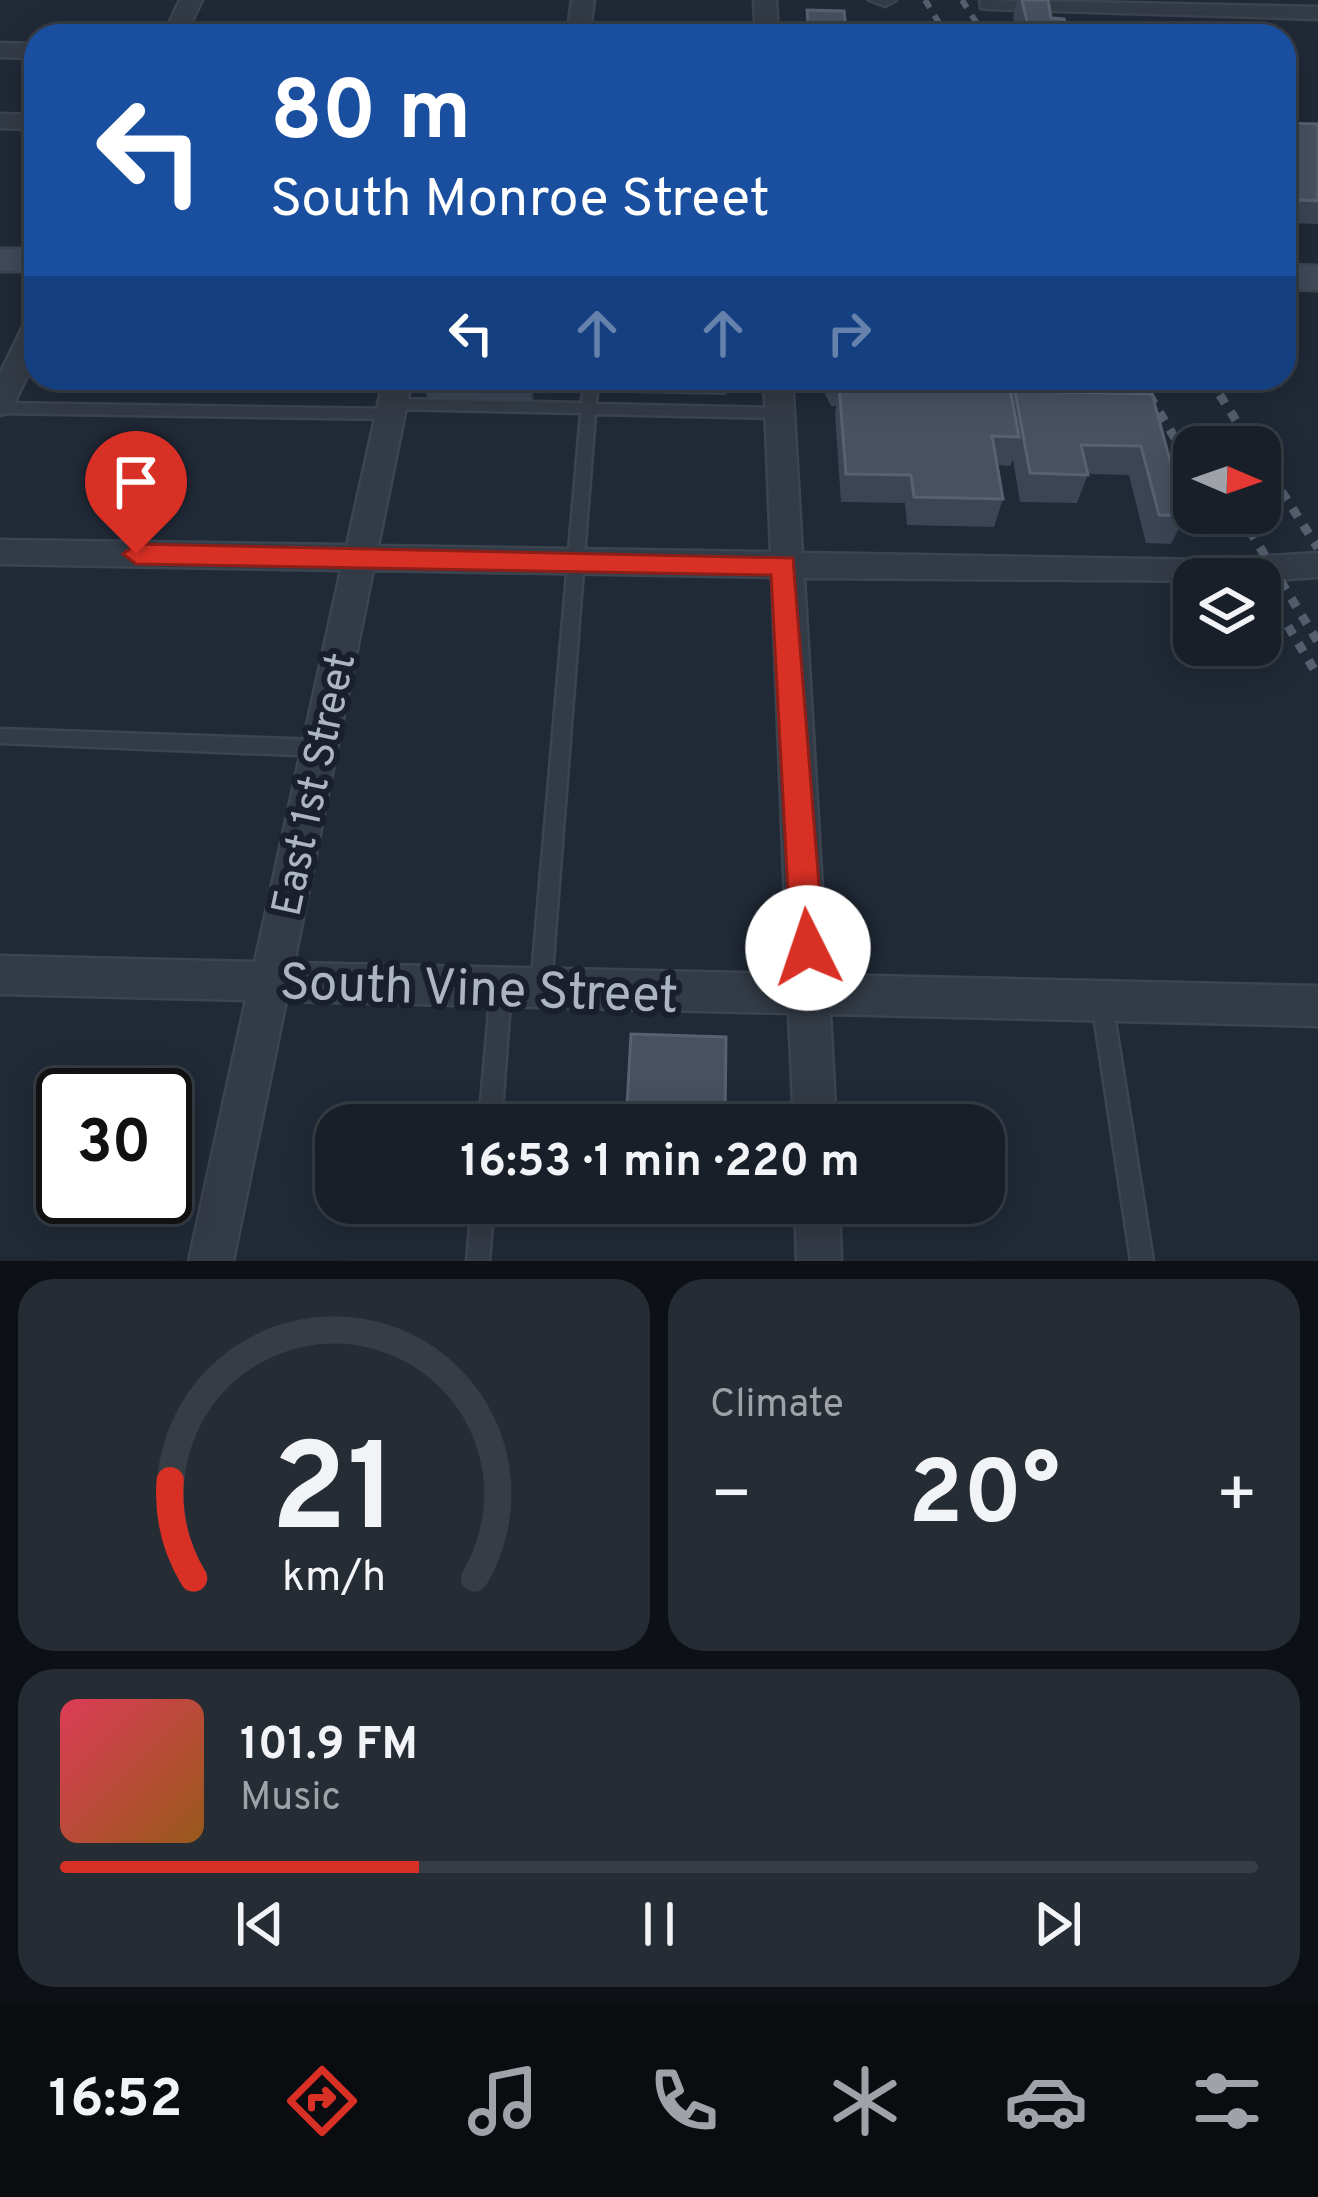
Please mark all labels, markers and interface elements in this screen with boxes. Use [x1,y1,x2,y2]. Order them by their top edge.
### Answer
text: 80 m [270,63,471,169]
icon: left [72,72,228,228]
text: South Monroe Street [270,167,770,236]
icon: left [438,300,504,366]
icon: ahead [564,300,630,366]
icon: ahead [690,300,756,366]
icon: right [816,300,882,366]
north arrow [1173,426,1281,534]
map controls [1173,426,1281,666]
pin [85,431,187,554]
icon: arrive [103,449,169,515]
button: layers [1173,558,1281,666]
street label: East 1st Street [263,649,370,921]
position arrow [745,885,871,1011]
street label: South Vine Street [278,953,679,1032]
speed limit sign: 30 [36,1068,192,1224]
text: 16:53 · 1 min · 220 m [460,1135,860,1192]
text: Climate [710,1382,844,1431]
text: 21 [271,1417,397,1575]
text: 20° [908,1442,1060,1555]
text: − [710,1457,753,1540]
text: + [1215,1457,1258,1540]
text: km/h [282,1552,386,1606]
text: 101.9 FM [240,1718,418,1775]
text: Music [240,1775,341,1824]
icon: previous [227,1891,293,1957]
icon: pause [626,1891,692,1957]
icon: next [1025,1891,1091,1957]
icon: directions [280,2059,364,2143]
icon: music [461,2059,545,2143]
icon: phone [642,2059,726,2143]
icon: climate [823,2059,907,2143]
icon: car [1004,2059,1088,2143]
icon: filters [1185,2059,1269,2143]
text: 16:52 [49,2067,183,2136]

